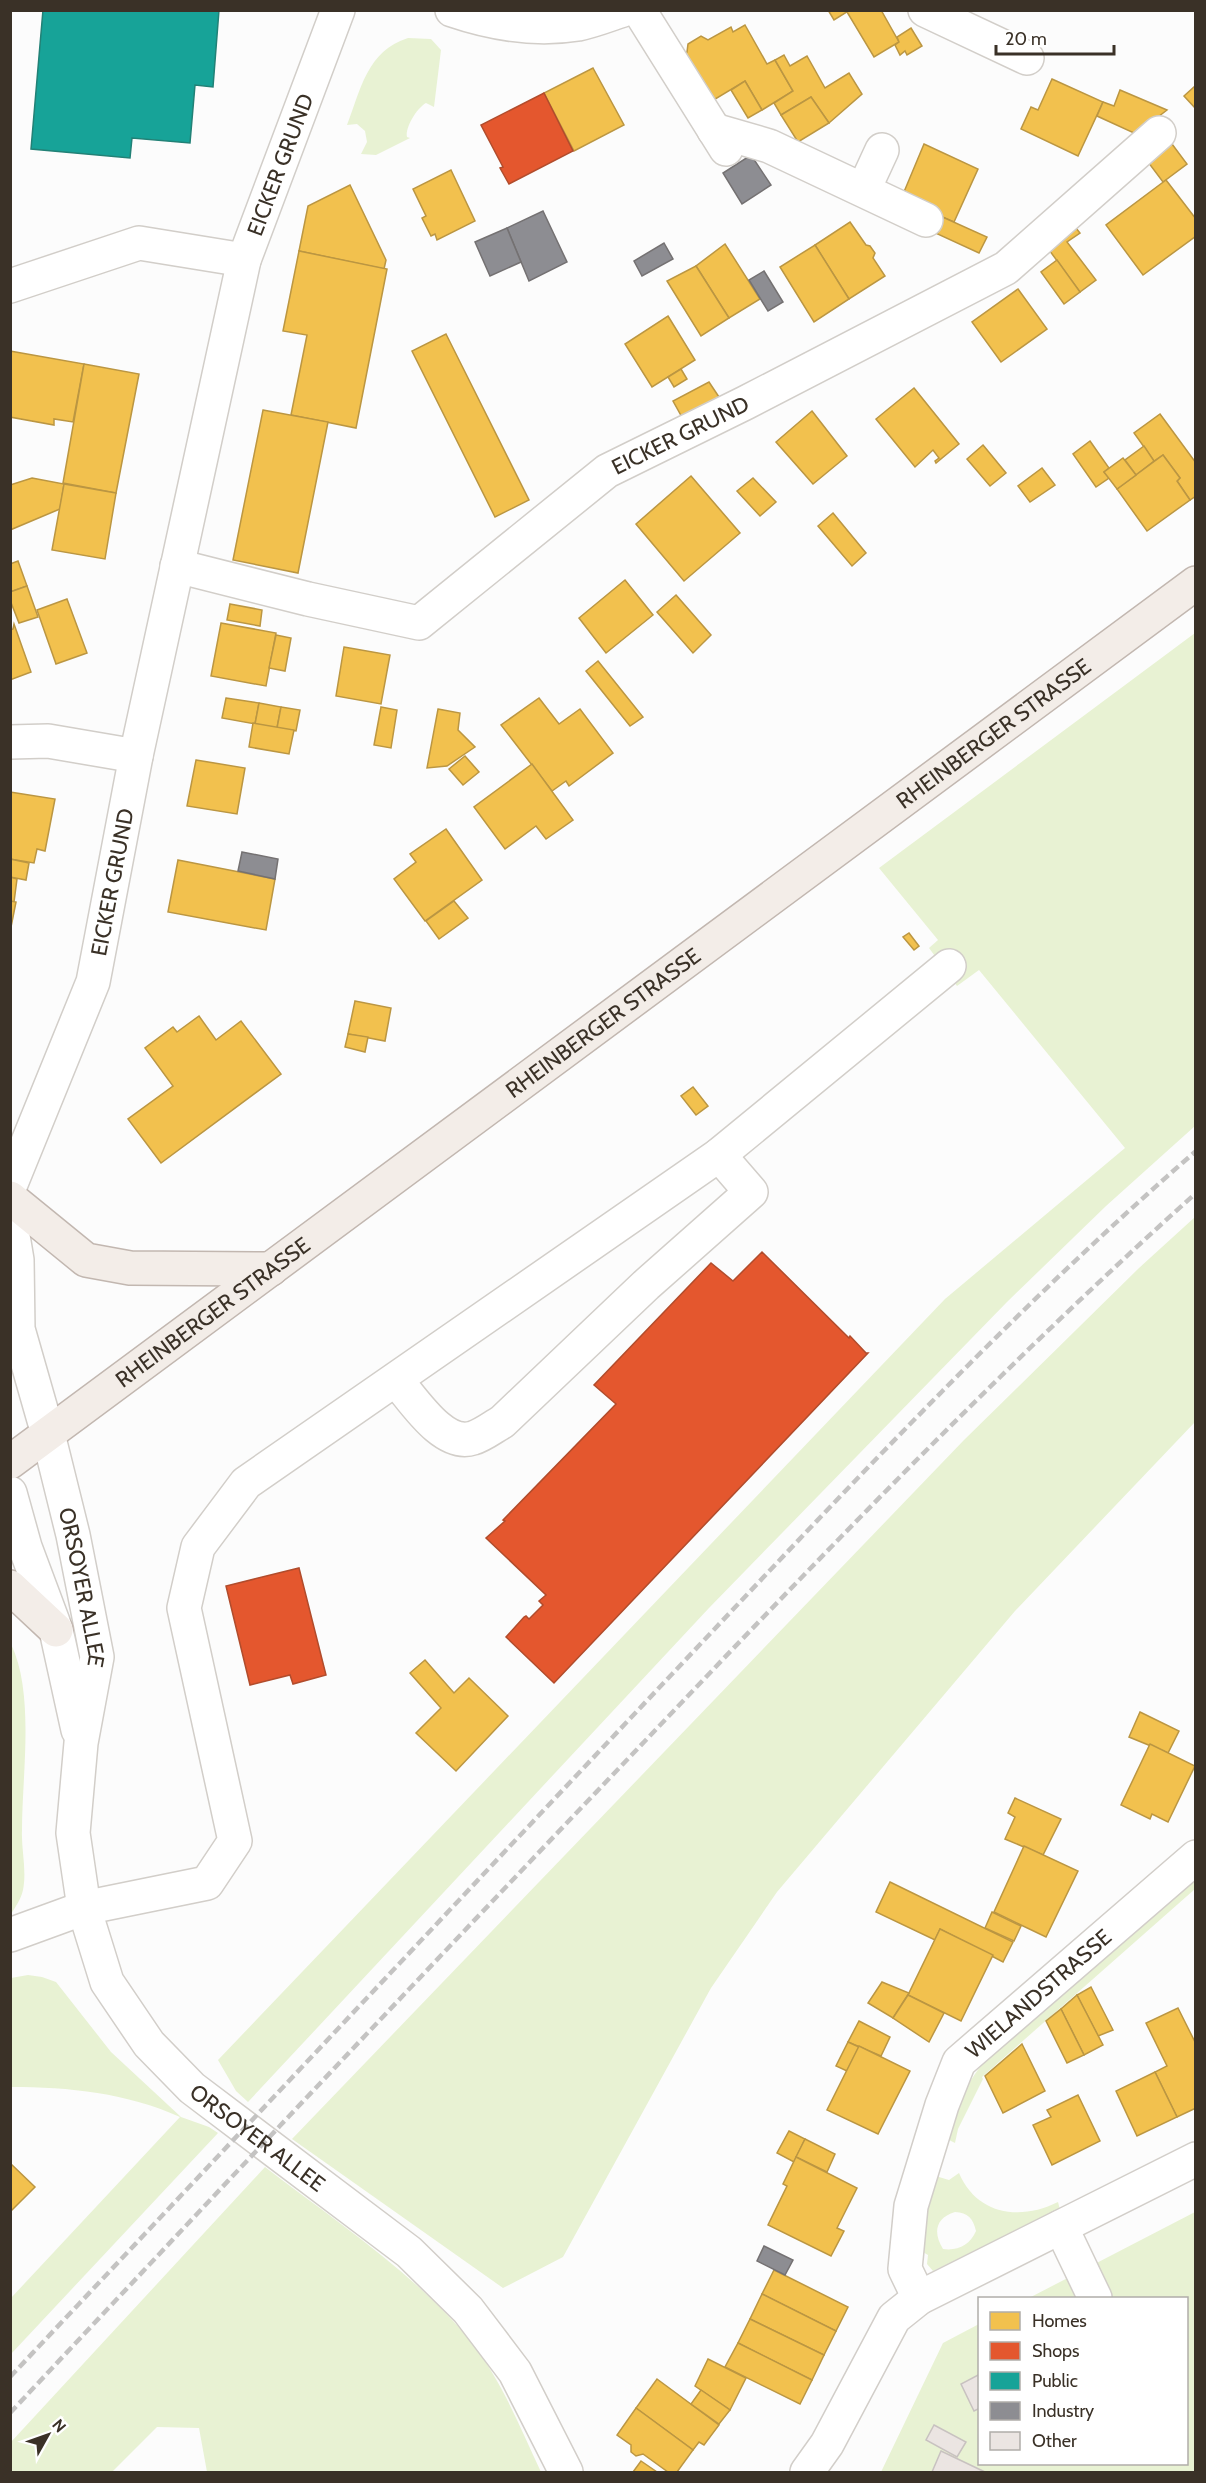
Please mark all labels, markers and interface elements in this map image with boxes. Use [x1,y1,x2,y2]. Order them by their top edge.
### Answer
scale bar [996,18,1114,56]
text: 20 m [1005,28,1047,50]
street label: EICKER GRUND [241,90,319,239]
street label: EICKER GRUND [607,390,753,480]
street label: RHEINBERGER STRASSE [891,652,1096,814]
street label: EICKER GRUND [85,806,139,958]
street label: RHEINBERGER STRASSE [500,942,705,1103]
street label: RHEINBERGER STRASSE [110,1231,315,1393]
street label: ORSOYER ALLEE [53,1505,111,1669]
street label: WIELANDSTRASSE [960,1923,1117,2064]
street label: ORSOYER ALLEE [185,2078,331,2197]
legend [978,2297,1188,2465]
text: Homes [1032,2310,1087,2332]
text: Shops [1032,2340,1080,2362]
text: Public [1032,2370,1078,2392]
text: Industry [1032,2400,1094,2422]
north arrow [18,2405,78,2465]
text: N [48,2415,70,2436]
text: Other [1032,2430,1077,2452]

